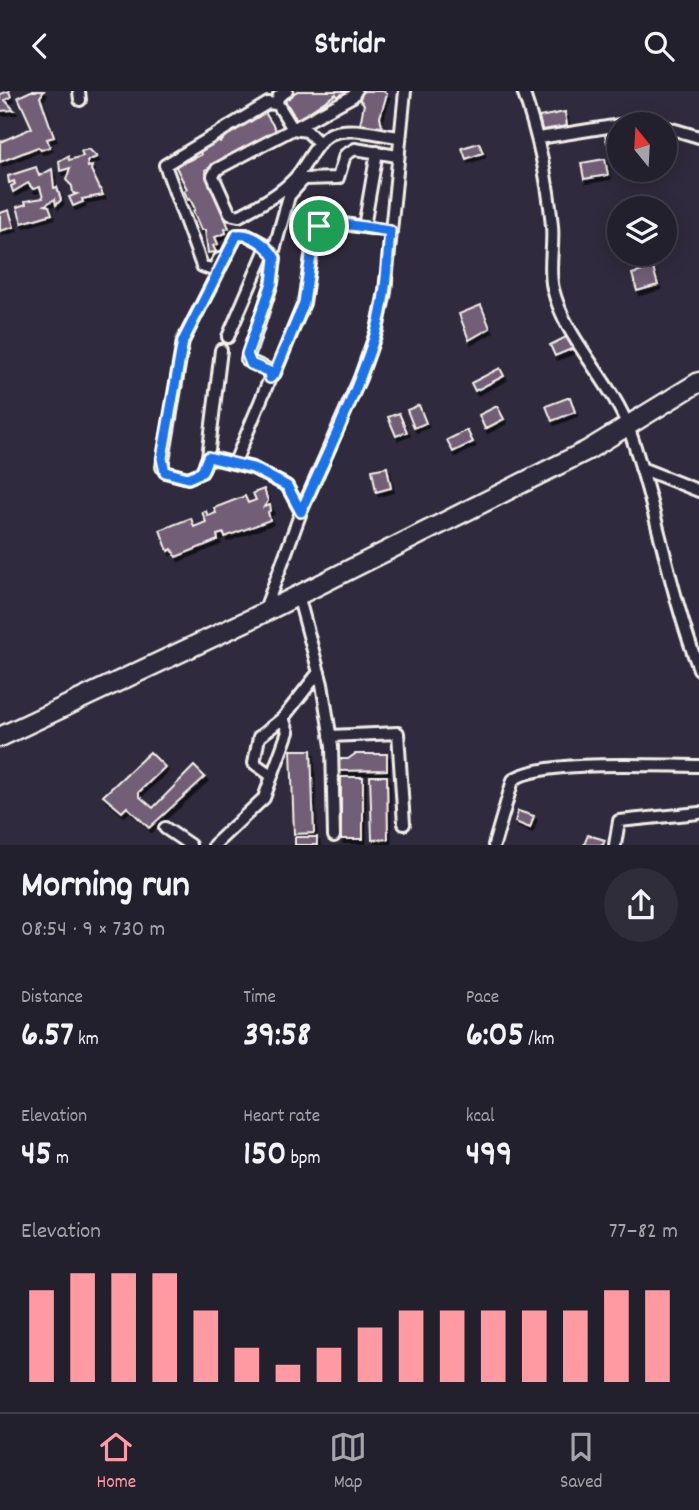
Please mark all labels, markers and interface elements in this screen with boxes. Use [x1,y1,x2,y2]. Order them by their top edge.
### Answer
text: Stridr [314,23,385,69]
icon: back [21,27,59,65]
icon: search [640,27,678,65]
north arrow [607,112,677,182]
map controls [607,112,677,266]
pin [289,196,349,256]
button: layers [607,196,677,266]
icon: arrive [300,207,338,245]
text: Morning run [21,860,190,915]
button: share [604,868,678,942]
text: 08:54 · 9 × 730 m [21,914,165,947]
text: Distance [21,985,83,1012]
text: Time [243,985,276,1012]
text: Pace [466,985,499,1012]
text: 6.57 [21,1012,74,1062]
text: 39:58 [243,1012,311,1062]
text: 6:05 [466,1012,524,1062]
text: km [74,1027,99,1054]
text: /km [524,1027,555,1054]
text: Elevation [21,1104,87,1131]
text: Heart rate [243,1104,320,1131]
text: kcal [466,1104,495,1131]
text: 45 [21,1131,52,1181]
text: 150 [243,1131,286,1181]
text: 499 [466,1131,512,1181]
text: m [52,1146,69,1173]
text: bpm [286,1146,321,1173]
text: Elevation [21,1216,101,1249]
text: 77–82 m [609,1216,678,1249]
tab: Home [96,1428,136,1497]
tab: Map [329,1428,367,1497]
tab: Saved [560,1428,603,1497]

